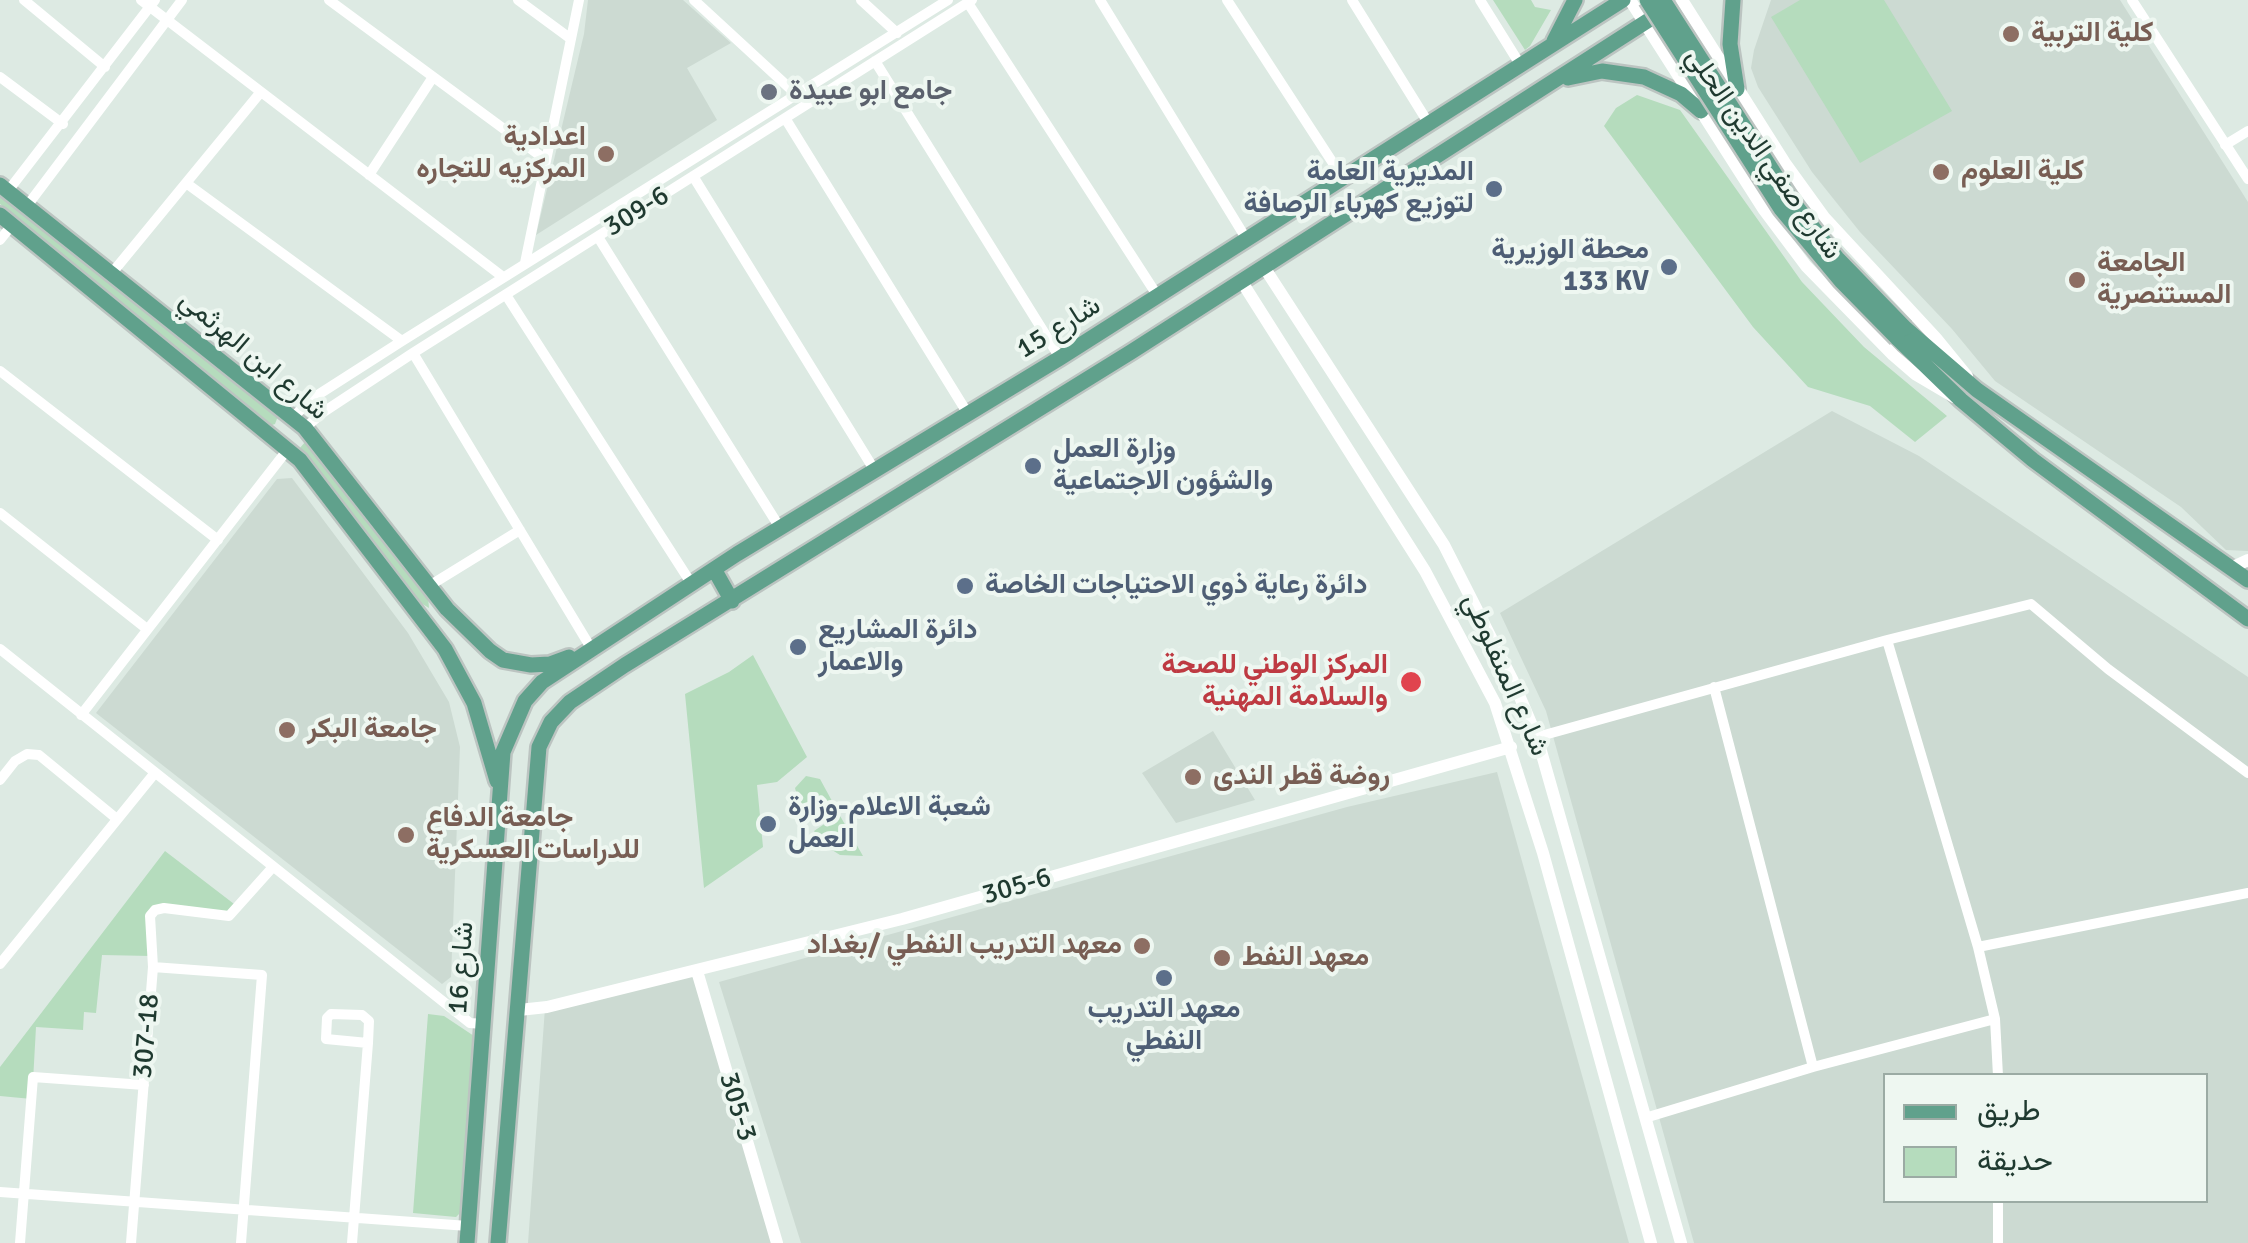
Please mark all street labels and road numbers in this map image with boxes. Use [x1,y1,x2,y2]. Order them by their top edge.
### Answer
street label: شارع صفي الدين الحلي [1677,42,1849,266]
street label: 309-6 [598,179,676,245]
street label: شارع ابن الهرثمي [172,284,334,428]
street label: شارع 15 [1011,289,1107,367]
street label: شارع المنفلوطي [1454,589,1556,761]
street label: 305-6 [979,861,1055,913]
street label: شارع 16 [442,921,482,1015]
street label: 307-18 [127,992,167,1080]
street label: 305-3 [711,1068,763,1146]

